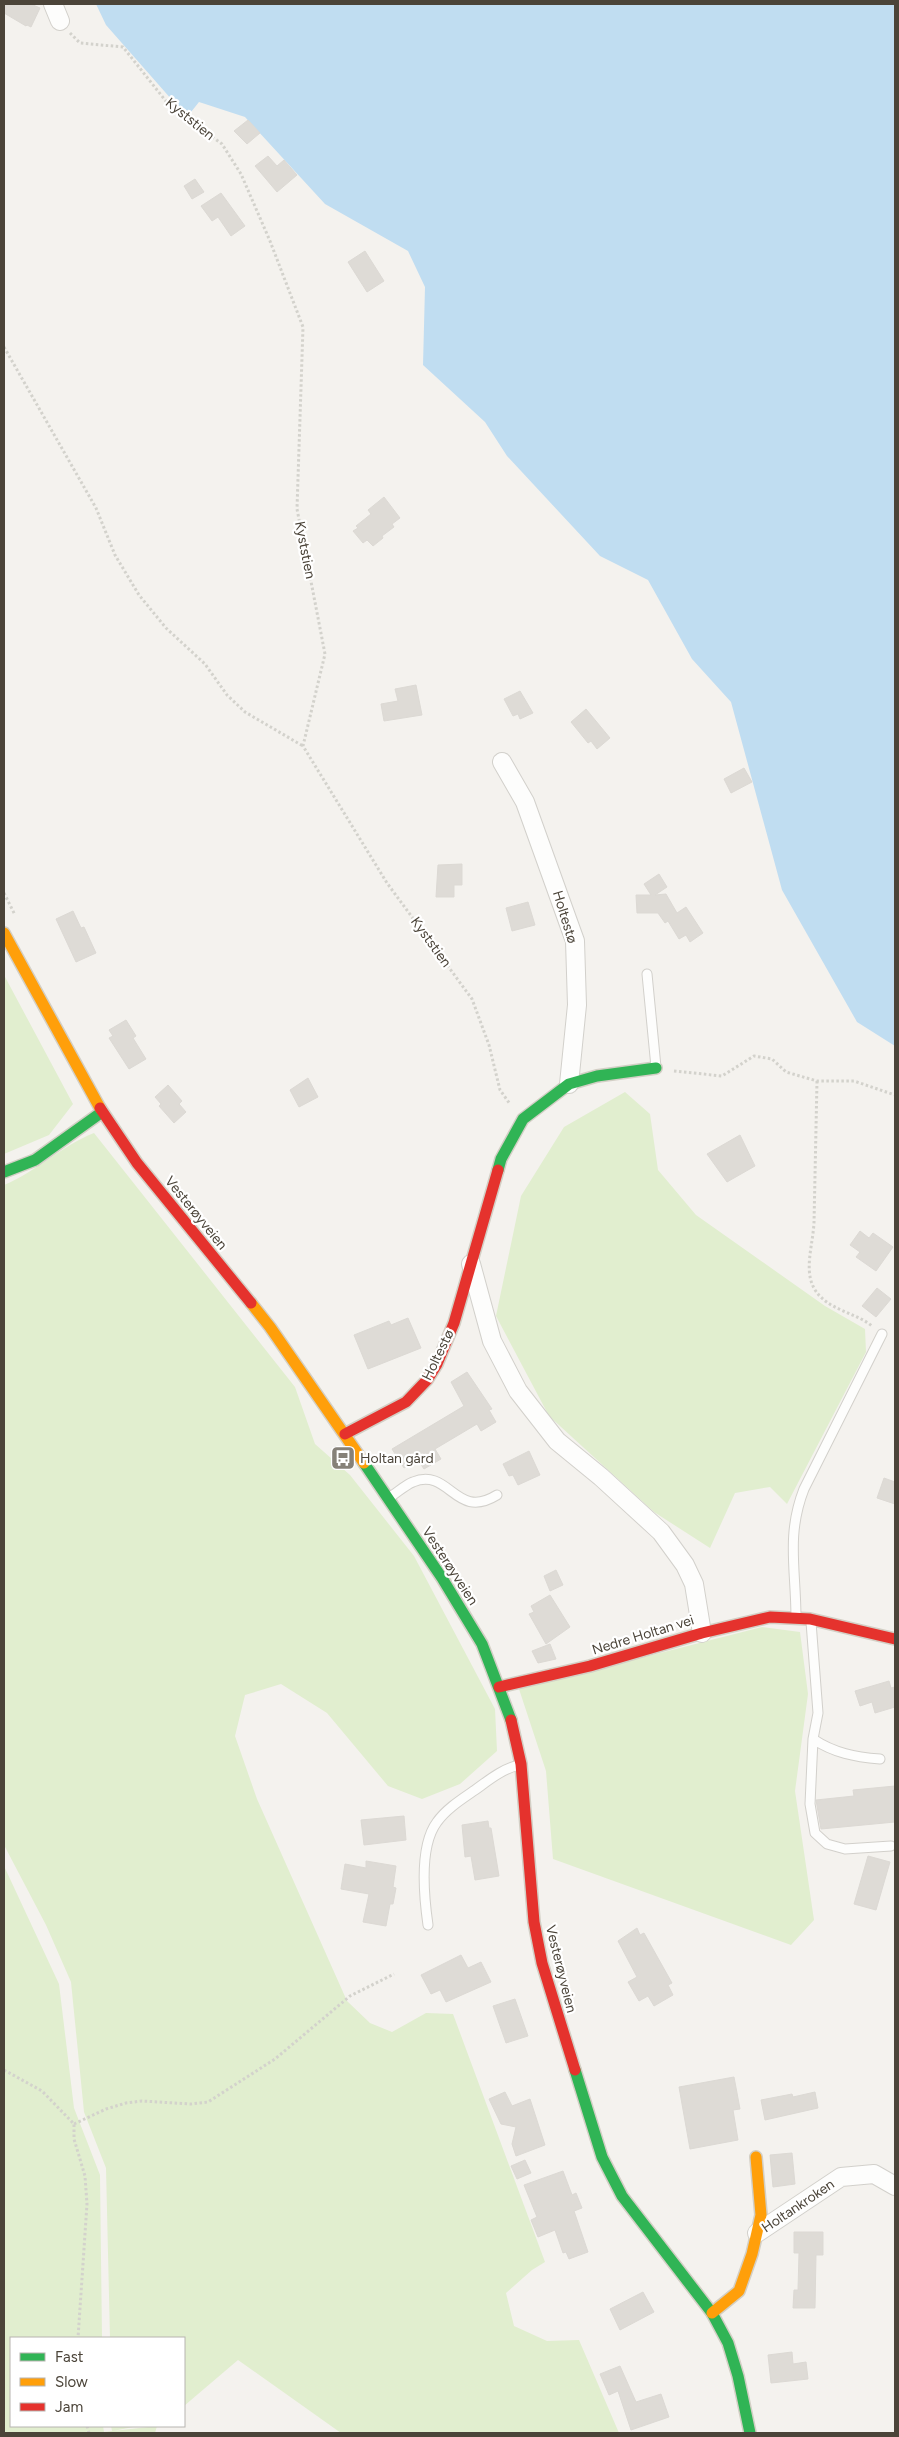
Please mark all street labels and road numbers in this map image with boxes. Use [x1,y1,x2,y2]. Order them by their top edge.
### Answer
street label: Kyststien [162,94,218,144]
street label: Kyststien [291,520,319,580]
street label: Holtestø [549,888,581,946]
street label: Kyststien [407,913,455,971]
street label: Vesterøyveien [161,1173,231,1253]
street label: Holtestø [418,1327,458,1383]
street label: Vesterøyveien [418,1524,482,1608]
street label: Nedre Holtan vei [590,1611,696,1659]
street label: Vesterøyveien [542,1923,580,2015]
street label: Holtankroken [759,2175,838,2236]

